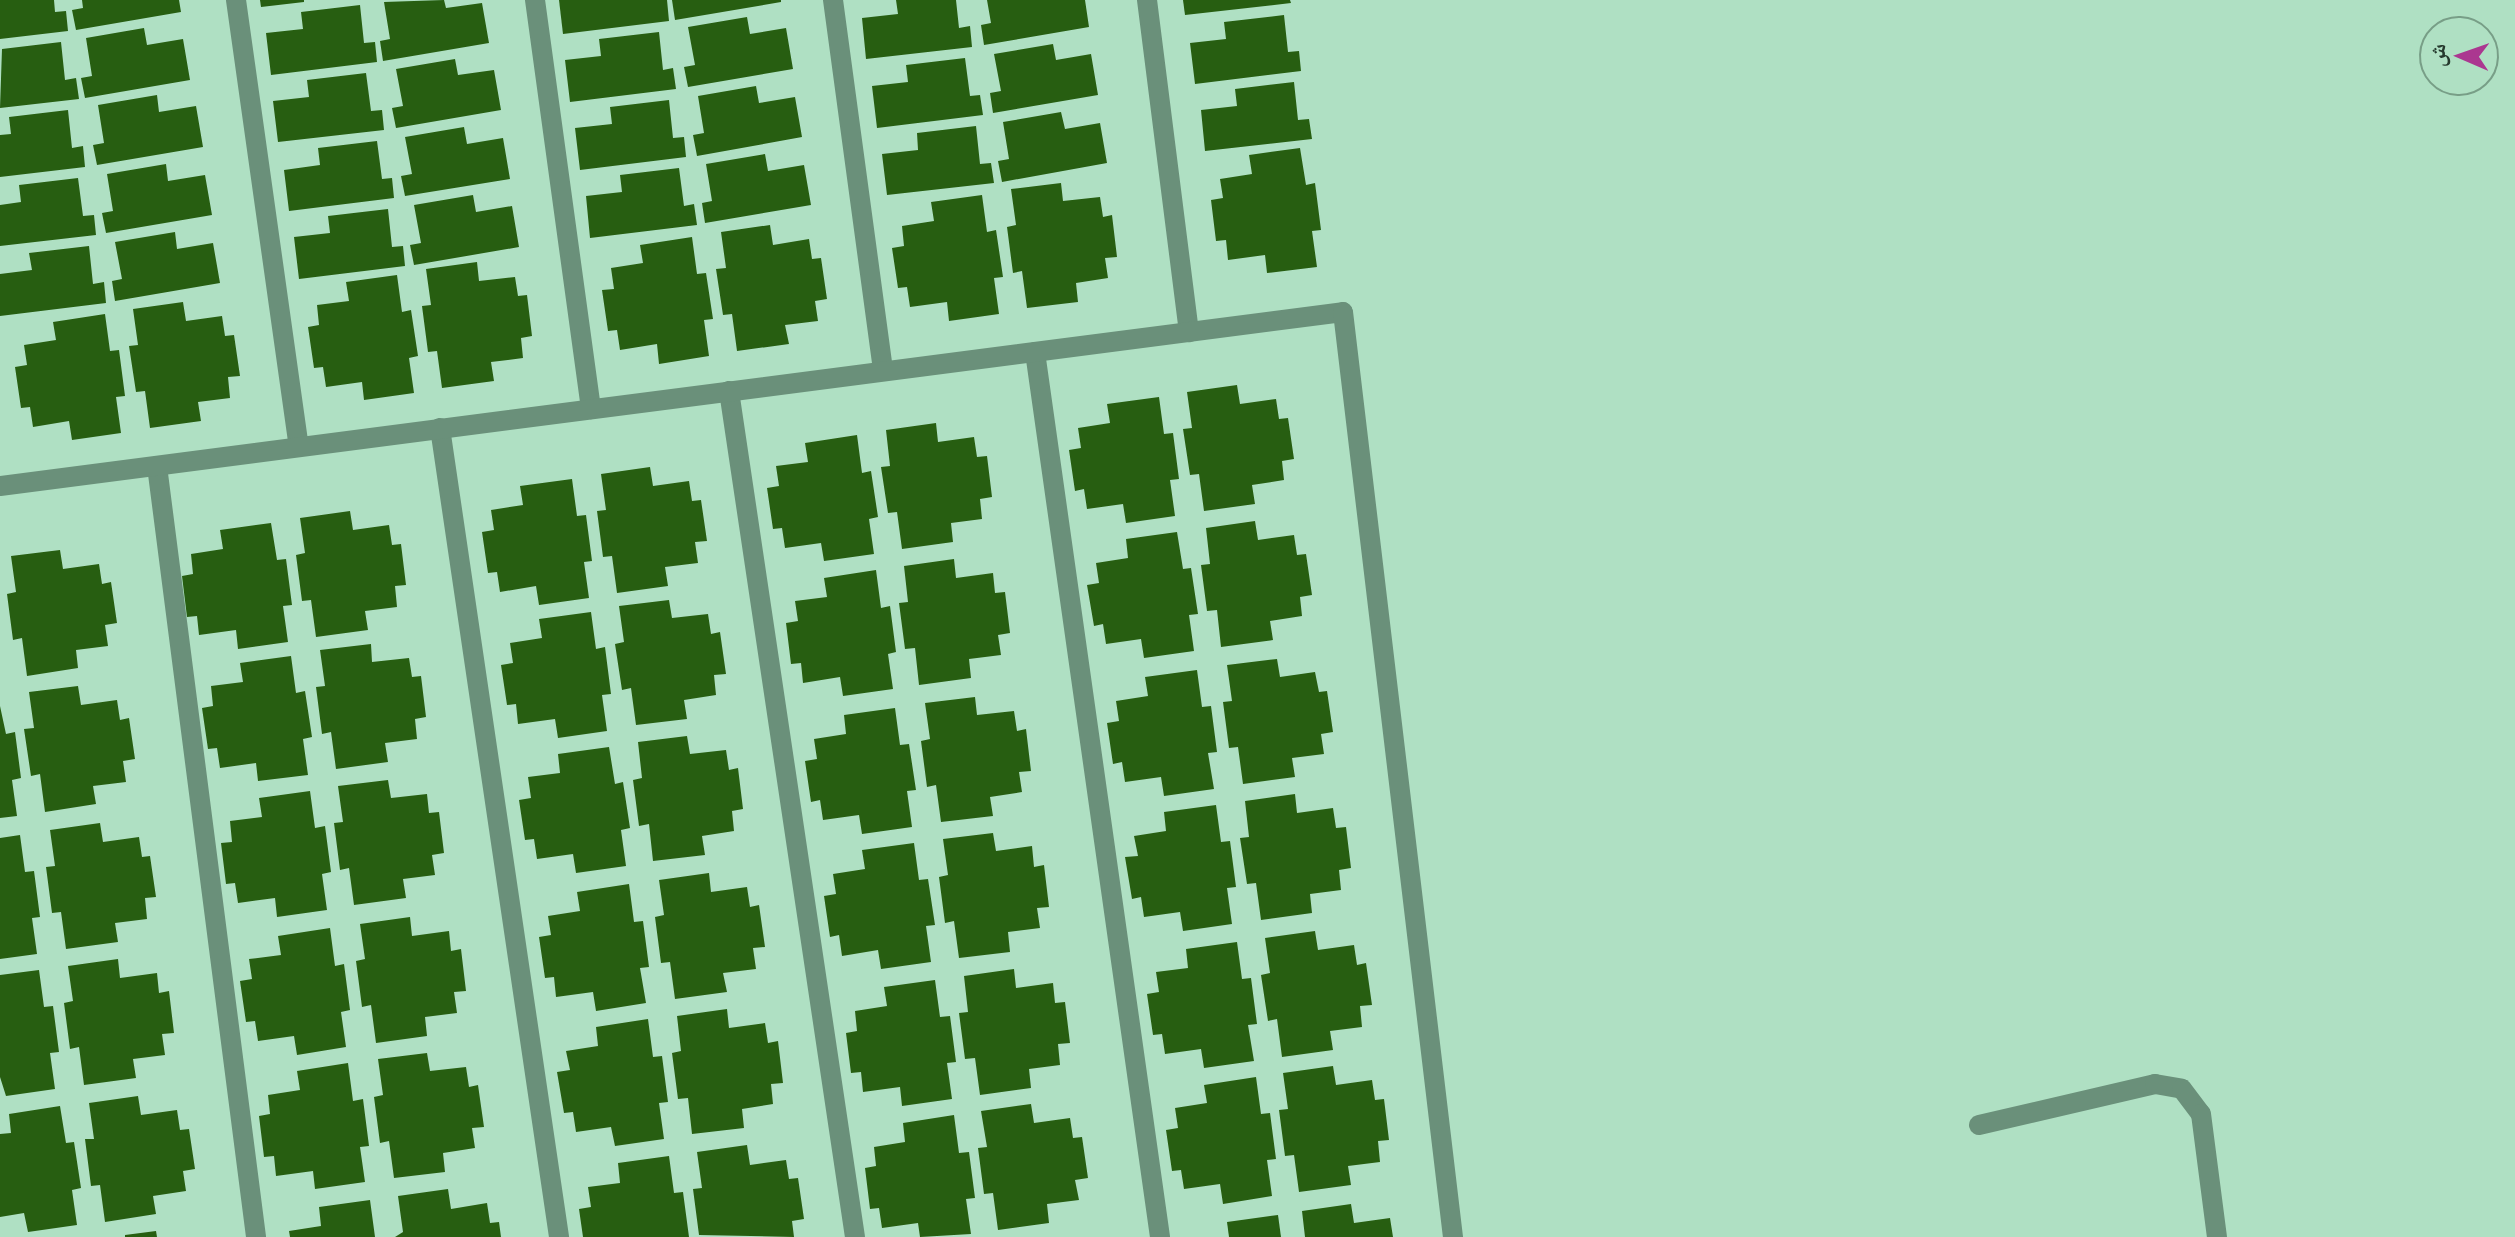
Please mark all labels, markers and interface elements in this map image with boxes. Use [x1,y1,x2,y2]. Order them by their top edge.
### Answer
north arrow [2419,16,2499,96]
text: ش [2423,43,2450,67]

